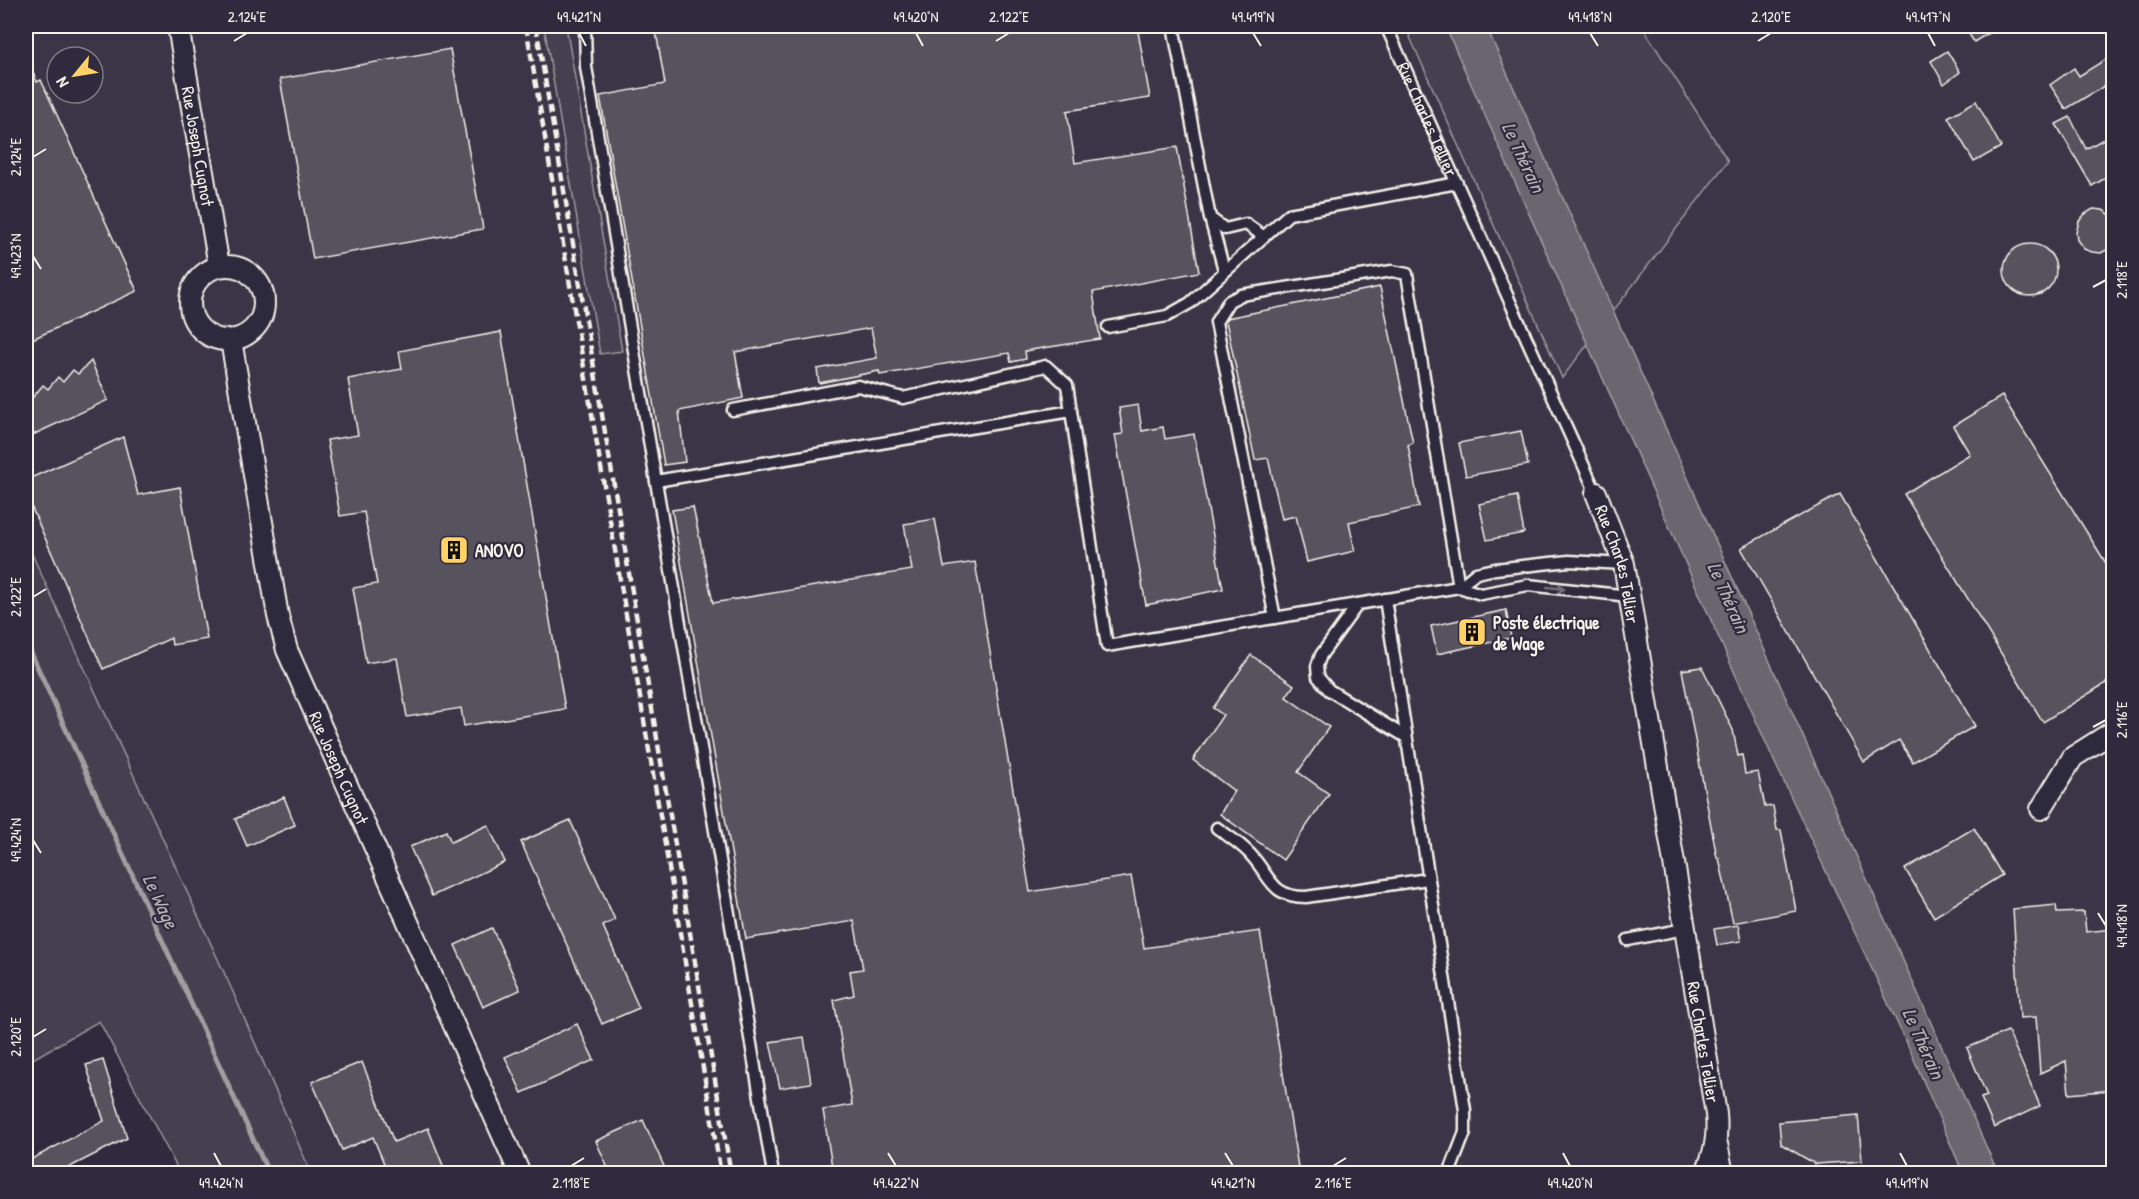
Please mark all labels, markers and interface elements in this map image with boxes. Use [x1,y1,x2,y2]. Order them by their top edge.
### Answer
text: 2.124°E [228,6,267,27]
text: 49.421°N [557,6,601,27]
text: 49.420°N [893,6,939,27]
text: 2.122°E [989,6,1029,27]
text: 49.419°N [1232,6,1274,27]
text: 49.418°N [1568,6,1612,27]
text: 2.120°E [1751,6,1791,27]
text: 49.417°N [1906,6,1950,27]
north arrow [45,45,105,105]
street label: Rue Charles Tellier [1391,58,1464,180]
text: N [50,73,74,92]
street label: Rue Joseph Cugnot [176,85,221,209]
water label: Le Thérain [1496,117,1553,198]
text: 2.124°E [5,137,26,176]
text: 49.423°N [5,233,26,279]
text: 2.118°E [2111,261,2132,299]
street label: Rue Charles Tellier [1589,501,1646,625]
building icon: ANOVO [438,534,470,566]
place label: ANOVO [475,538,524,563]
water label: Le Thérain [1701,557,1757,638]
text: 2.122°E [5,577,26,617]
one-way arrow [1546,583,1566,594]
place label: Poste électrique de Wage [1493,610,1600,657]
building icon: Poste électrique de Wage [1456,616,1488,648]
text: 2.116°E [2111,701,2132,739]
street label: Rue Joseph Cugnot [303,707,376,829]
text: 49.424°N [5,818,26,862]
water label: Le Wage [136,869,186,934]
text: 49.418°N [2111,904,2132,948]
street label: Rue Charles Tellier [1682,979,1726,1105]
water label: Le Thérain [1896,1003,1952,1084]
text: 2.120°E [5,1017,26,1057]
text: 49.424°N [199,1172,243,1193]
text: 2.118°E [552,1172,590,1193]
text: 49.422°N [873,1172,919,1193]
text: 49.421°N [1211,1172,1255,1193]
text: 2.116°E [1314,1172,1352,1193]
text: 49.420°N [1547,1172,1593,1193]
text: 49.419°N [1886,1172,1928,1193]

